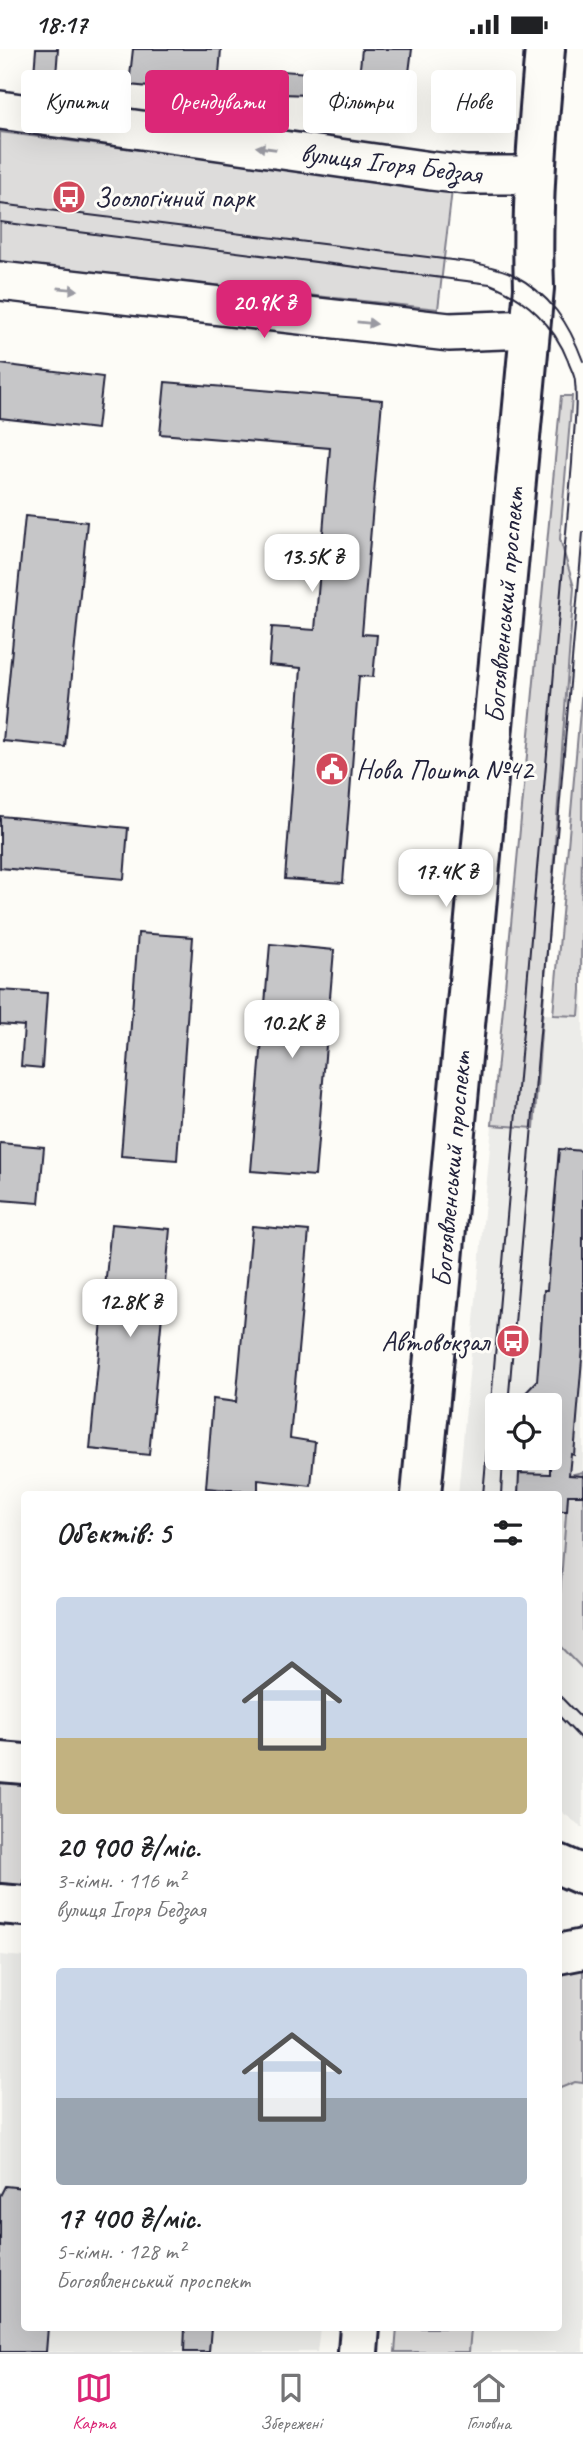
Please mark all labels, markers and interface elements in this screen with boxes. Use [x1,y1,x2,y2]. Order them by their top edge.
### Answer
text: 18:17 [35,8,87,41]
chip: Купити [21,70,131,133]
chip: Орендувати [145,70,289,133]
chip: Фільтри [303,70,417,133]
chip: Нове [431,70,516,133]
street label: вулиця Ігоря Бедзая [299,135,486,193]
one-way arrow [255,142,277,153]
bus stop icon: Зоологічний парк [50,178,88,216]
place label: Зоологічний парк [94,180,256,215]
pin: 20.9K ₴ [199,281,329,340]
one-way arrow [57,284,79,295]
text: 20.9K ₴ [232,288,296,317]
one-way arrow [356,318,378,329]
street label: Богоявленський проспект [476,484,532,724]
pin: 13.5K ₴ [247,535,377,594]
text: 13.5K ₴ [280,542,344,571]
public building icon: Нова Пошта №42 [313,750,351,788]
place label: Нова Пошта №42 [356,752,535,787]
pin: 17.4K ₴ [381,849,511,909]
text: 17.4K ₴ [414,857,478,886]
pin: 10.2K ₴ [227,1000,357,1060]
text: 10.2K ₴ [260,1008,324,1037]
street label: Богоявленський проспект [423,1048,479,1288]
pin: 12.8K ₴ [65,1279,195,1339]
text: 12.8K ₴ [98,1287,162,1316]
bus stop icon: Автовокзал [494,1322,532,1360]
place label: Автовокзал [382,1324,491,1359]
map controls [485,1393,562,1470]
button: locate [485,1393,562,1470]
text: Об’єктів: 5 [56,1514,171,1552]
icon: filters [489,1514,527,1552]
icon: home [229,1643,355,1769]
text: 20 900 ₴/міс. [56,1828,200,1866]
text: 3-кімн. · 116 m² [56,1866,185,1895]
text: вулиця Ігоря Бедзая [56,1895,205,1924]
icon: home [229,2014,355,2140]
text: 17 400 ₴/міс. [56,2199,201,2237]
text: 5-кімн. · 128 m² [56,2237,185,2266]
text: Богоявленський проспект [56,2266,250,2295]
tab: Карта [72,2369,116,2435]
tab: Збережені [260,2369,322,2435]
tab: Головна [466,2369,511,2435]

